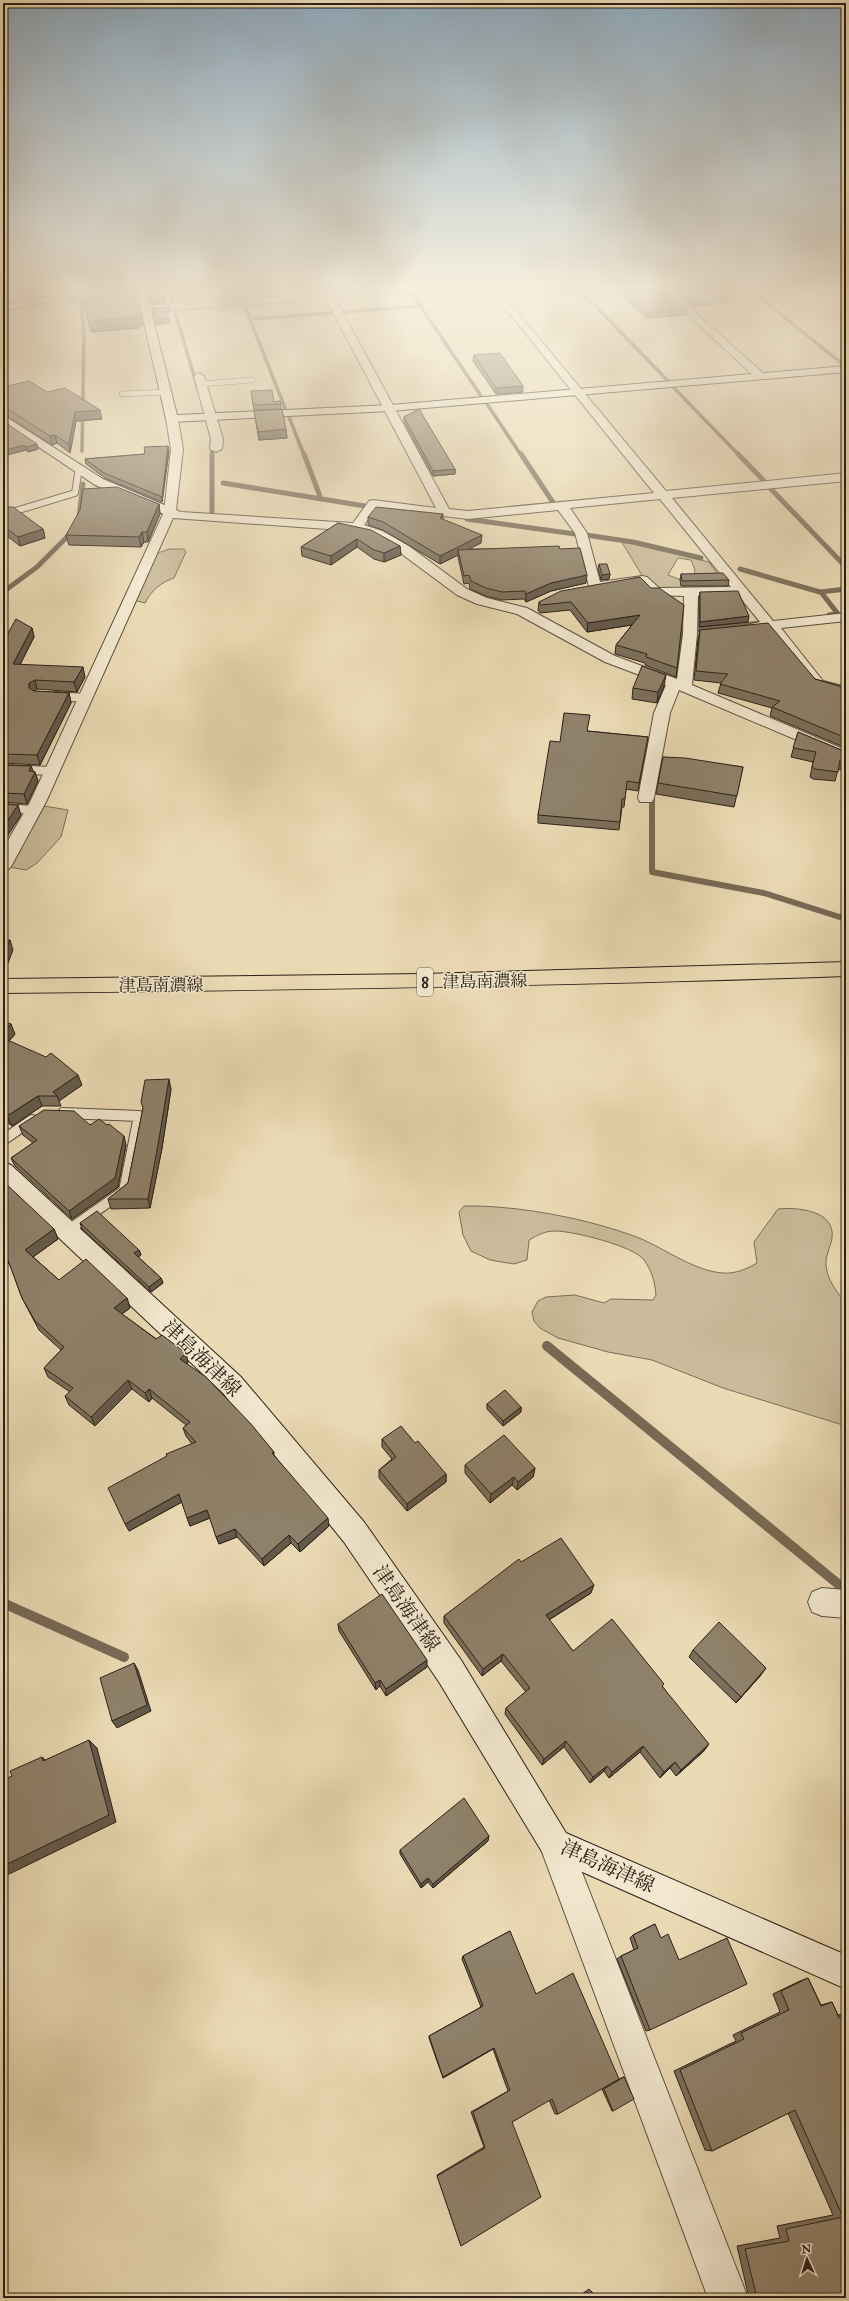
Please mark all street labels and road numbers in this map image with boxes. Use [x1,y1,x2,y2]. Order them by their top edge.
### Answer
road number: 8 [417,968,433,996]
street label: 津島南濃線 [442,970,528,993]
street label: 津島南濃線 [119,975,204,996]
street label: 津島海津線 [157,1315,246,1402]
street label: 津島海津線 [368,1560,446,1656]
street label: 津島海津線 [557,1835,659,1898]

